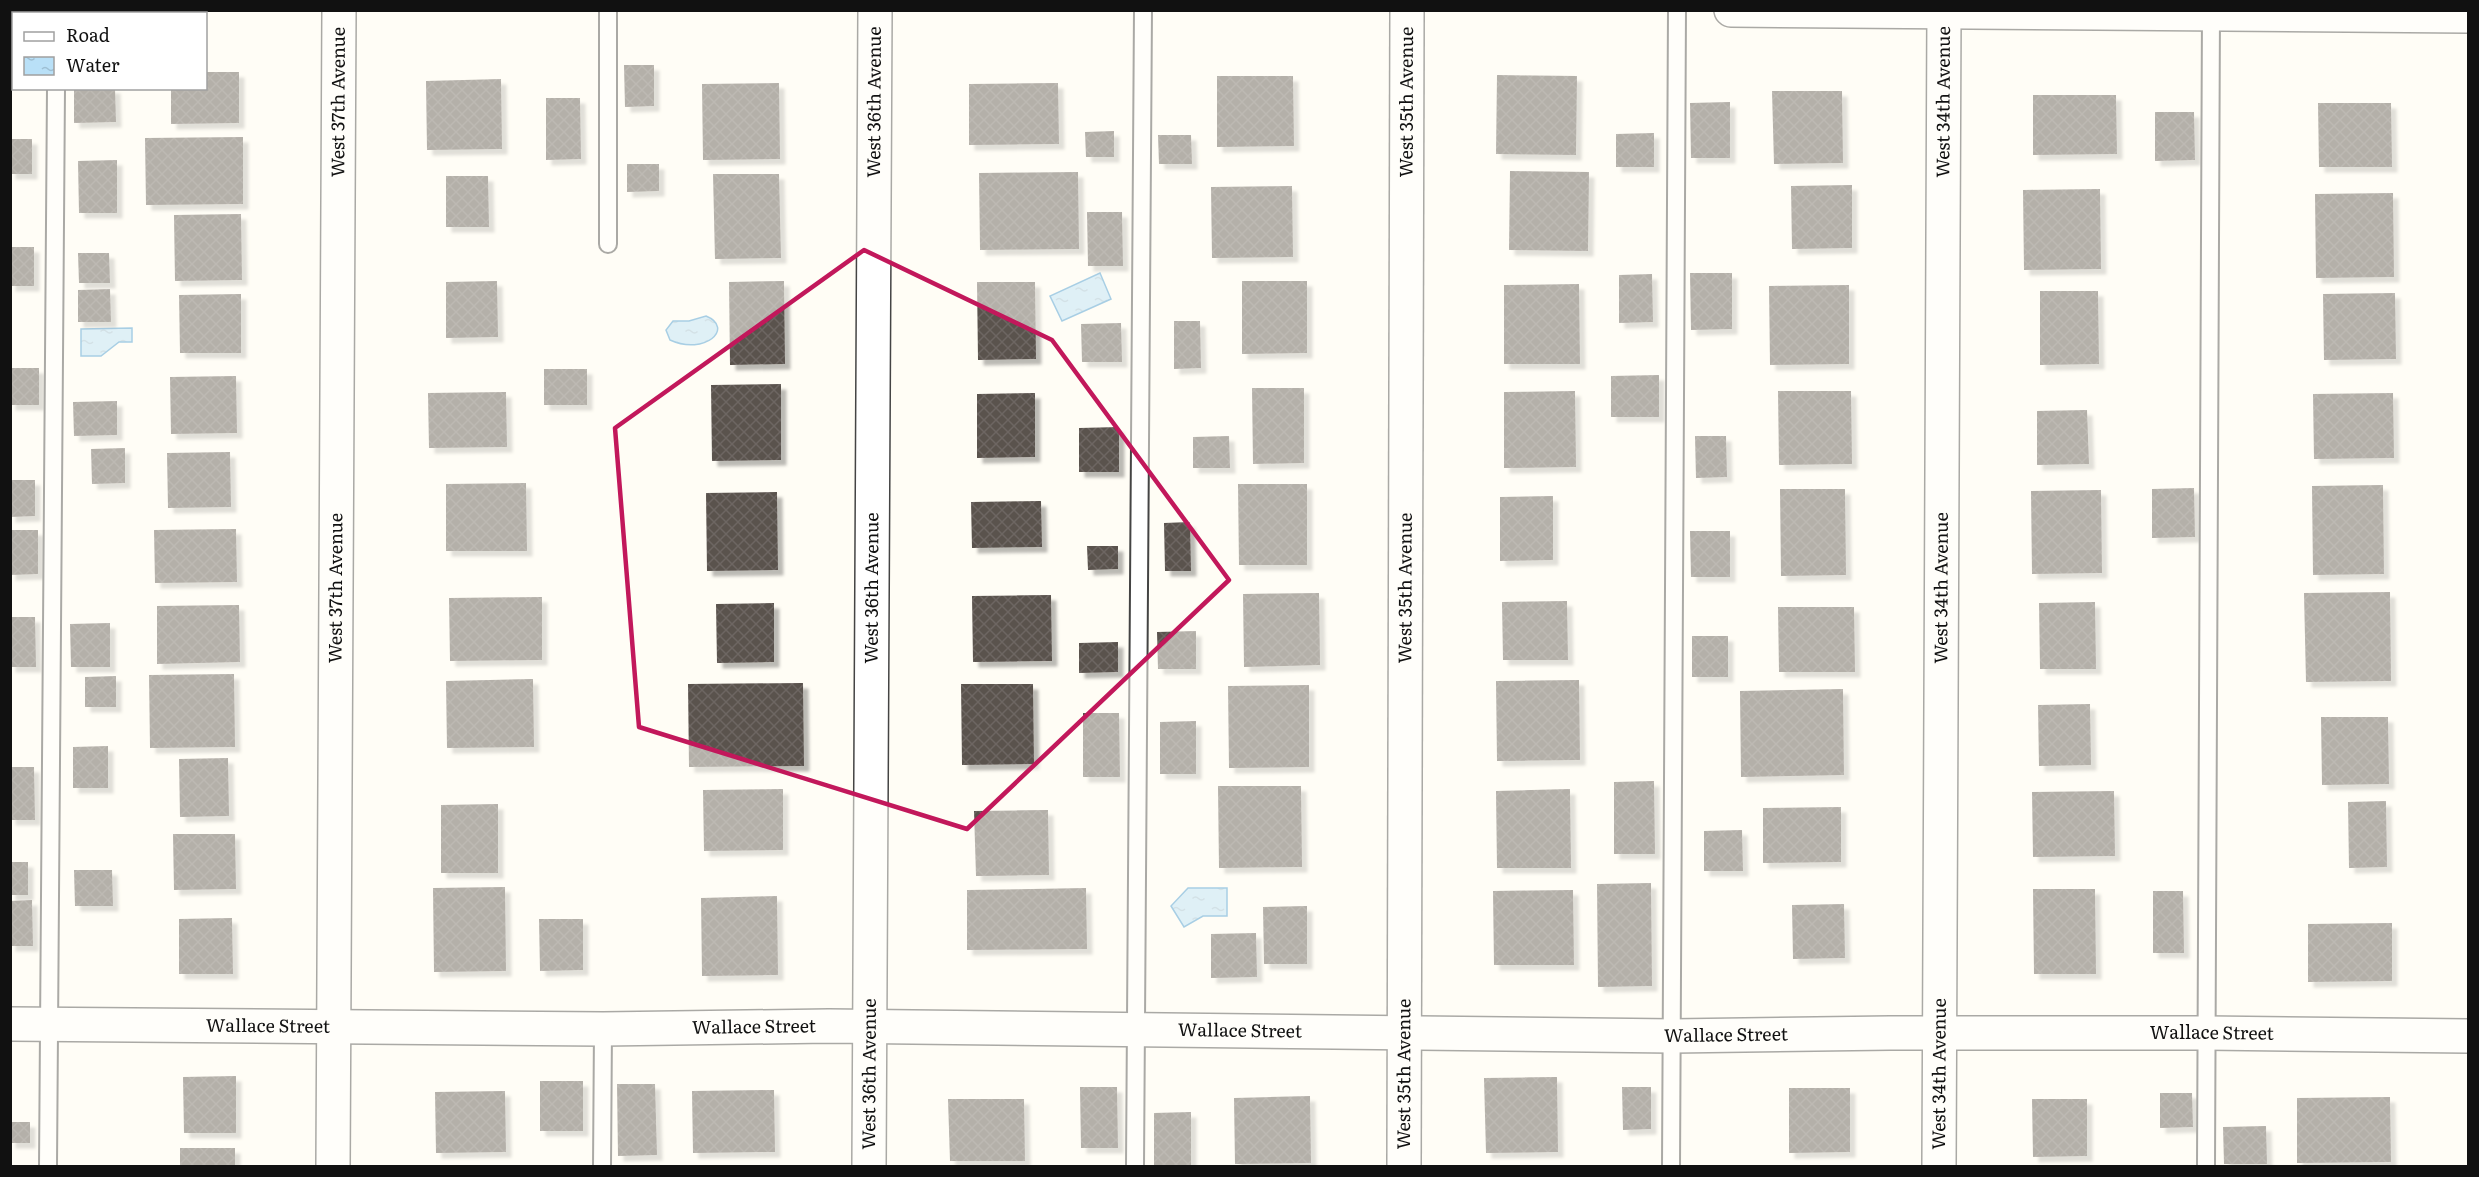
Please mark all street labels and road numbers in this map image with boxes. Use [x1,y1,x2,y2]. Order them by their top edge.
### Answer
street label: West 36th Avenue [859,26,887,178]
street label: West 34th Avenue [1928,26,1956,178]
street label: West 37th Avenue [323,27,351,177]
street label: West 35th Avenue [1392,27,1419,177]
street label: West 36th Avenue [857,512,884,664]
street label: West 34th Avenue [1926,512,1954,664]
street label: West 37th Avenue [321,513,348,663]
street label: West 35th Avenue [1390,513,1418,663]
street label: West 36th Avenue [854,998,882,1150]
street label: West 34th Avenue [1924,998,1952,1150]
street label: West 35th Avenue [1389,999,1416,1149]
street label: Wallace Street [206,1011,331,1039]
street label: Wallace Street [692,1011,817,1040]
street label: Wallace Street [1178,1015,1303,1044]
street label: Wallace Street [2150,1018,2275,1046]
street label: Wallace Street [1664,1019,1789,1048]

